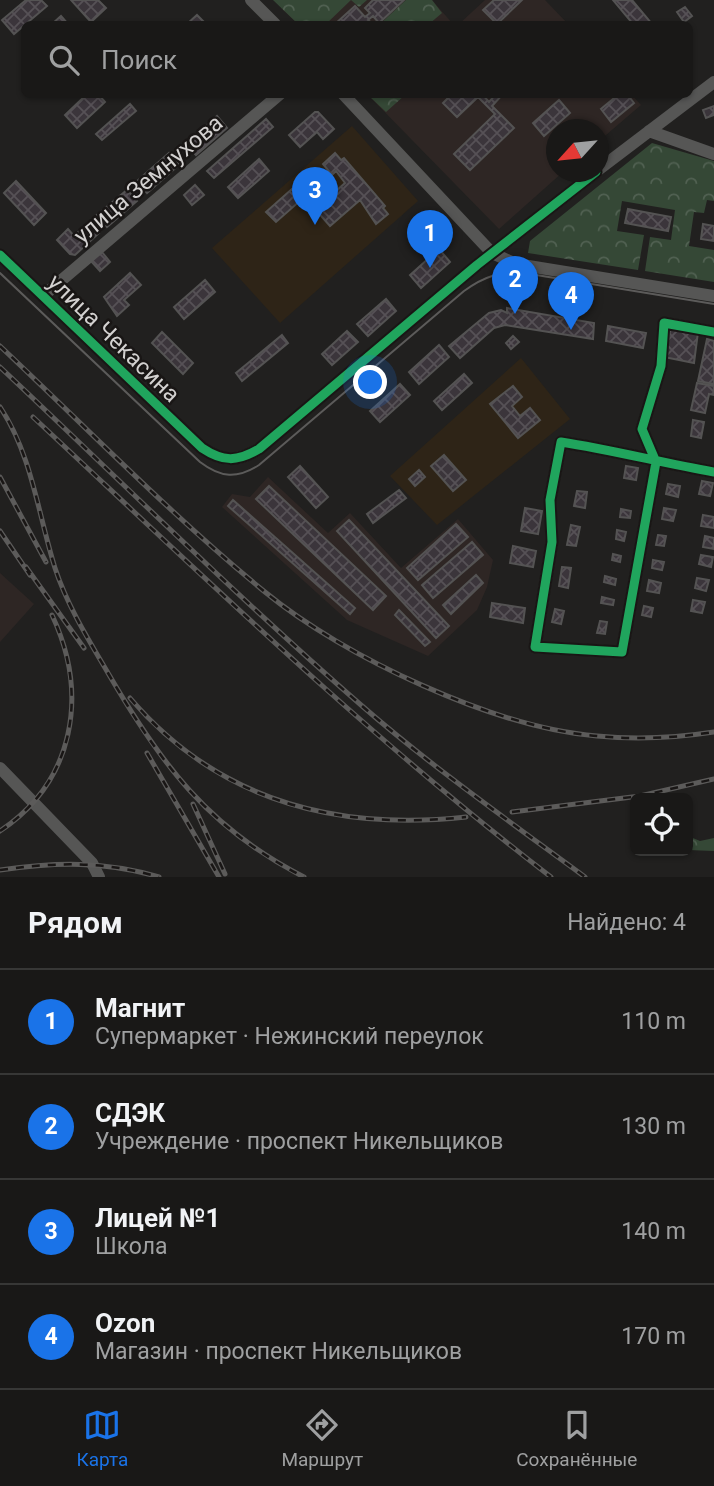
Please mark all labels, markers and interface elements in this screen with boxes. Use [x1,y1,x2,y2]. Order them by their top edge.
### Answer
search box [21,21,693,98]
icon: search [45,41,83,79]
text: Поиск [101,45,177,75]
street label: улица Земнухова [68,109,228,249]
north arrow [546,119,609,182]
pin: 3 [292,167,338,225]
pin: 1 [407,210,453,268]
pin: 2 [492,256,538,314]
street label: улица Чекасина [42,269,185,408]
pin: 4 [548,272,594,330]
your location [353,365,387,399]
map controls [630,793,693,856]
button: locate [630,793,693,856]
text: Рядом [28,905,123,940]
text: Найдено: 4 [567,909,686,936]
text: Магнит [95,993,185,1023]
text: 1 [44,1008,58,1035]
text: 110 m [621,1008,686,1035]
text: Супермаркет · Нежинский переулок [95,1023,484,1050]
text: СДЭК [95,1098,165,1128]
text: 2 [44,1113,58,1140]
text: 130 m [621,1113,686,1140]
text: Учреждение · проспект Никельщиков [95,1128,503,1155]
text: Лицей №1 [95,1203,220,1233]
text: 3 [44,1218,58,1245]
text: 140 m [621,1218,686,1245]
text: Школа [95,1233,168,1260]
text: Ozon [95,1308,155,1338]
text: 4 [44,1323,58,1350]
text: 170 m [621,1323,686,1350]
text: Магазин · проспект Никельщиков [95,1338,462,1365]
tab: Карта [77,1406,128,1471]
tab: Маршрут [281,1406,363,1471]
tab: Сохранённые [516,1406,637,1471]

